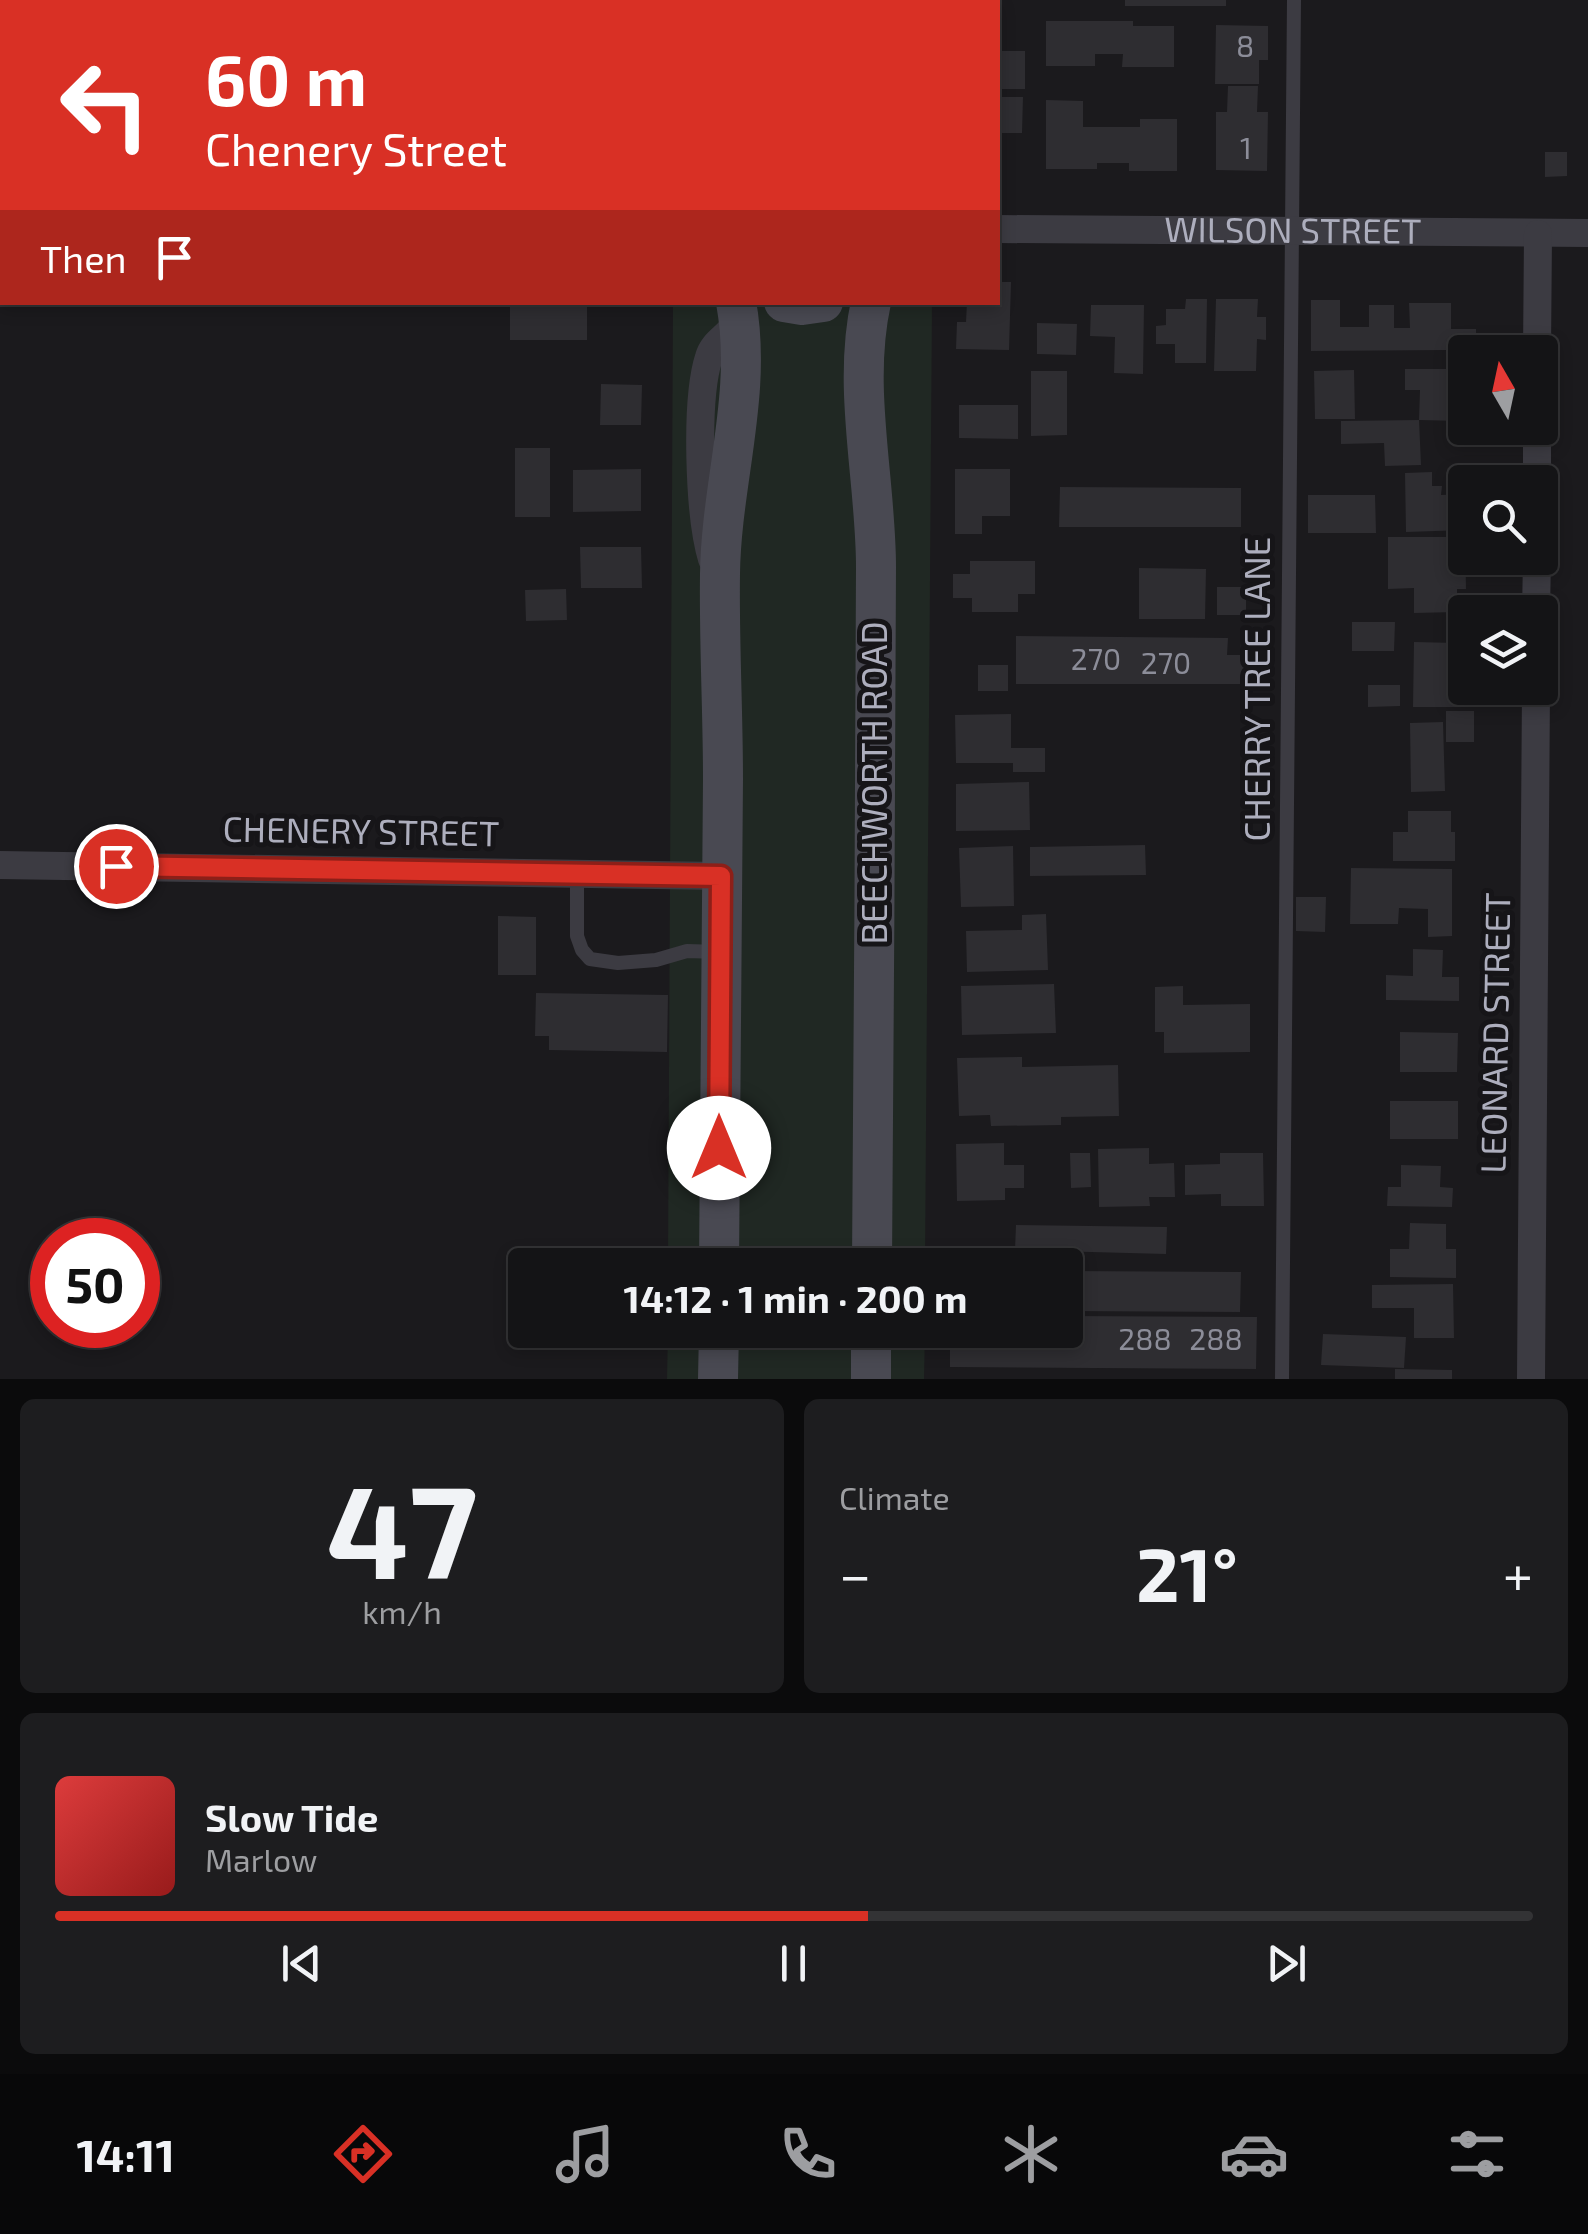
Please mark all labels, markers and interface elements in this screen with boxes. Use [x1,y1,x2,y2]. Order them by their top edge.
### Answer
house number: 8 [1236,27,1254,63]
text: 60 m [205,36,367,120]
icon: left [40,40,170,170]
text: Chenery Street [205,121,507,175]
house number: 1 [1240,129,1252,165]
street label: WILSON STREET [1164,207,1422,251]
icon: arrive [147,230,202,285]
text: Then [40,235,127,281]
north arrow [1448,335,1558,445]
map controls [1448,335,1558,705]
button: search [1448,465,1558,575]
street label: CHERRY TREE LANE [1235,537,1277,841]
button: layers [1448,595,1558,705]
street label: BEECHWORTH ROAD [852,621,894,945]
house number: 270 [1071,640,1121,676]
house number: 270 [1141,644,1191,680]
street label: CHENERY STREET [222,807,500,853]
pin [74,824,159,909]
icon: arrive [89,839,144,894]
street label: LEONARD STREET [1471,892,1517,1174]
position arrow [667,1096,771,1200]
speed limit sign: 50 [30,1218,160,1348]
text: 14:12 · 1 min · 200 m [624,1275,967,1321]
house number: 288 [1118,1320,1172,1356]
house number: 288 [1189,1320,1243,1356]
text: 47 [326,1449,478,1605]
text: Climate [839,1478,950,1516]
text: 21° [1136,1527,1238,1617]
text: − [839,1540,871,1606]
text: + [1503,1540,1533,1606]
text: km/h [362,1592,442,1630]
text: Slow Tide [205,1794,378,1840]
text: Marlow [205,1840,317,1878]
icon: previous [274,1936,329,1991]
icon: pause [766,1936,821,1991]
icon: next [1259,1936,1314,1991]
icon: directions [328,2119,398,2189]
icon: music [550,2119,620,2189]
icon: phone [773,2119,843,2189]
icon: climate [996,2119,1066,2189]
icon: car [1219,2119,1289,2189]
icon: filters [1442,2119,1512,2189]
text: 14:11 [76,2127,175,2181]

